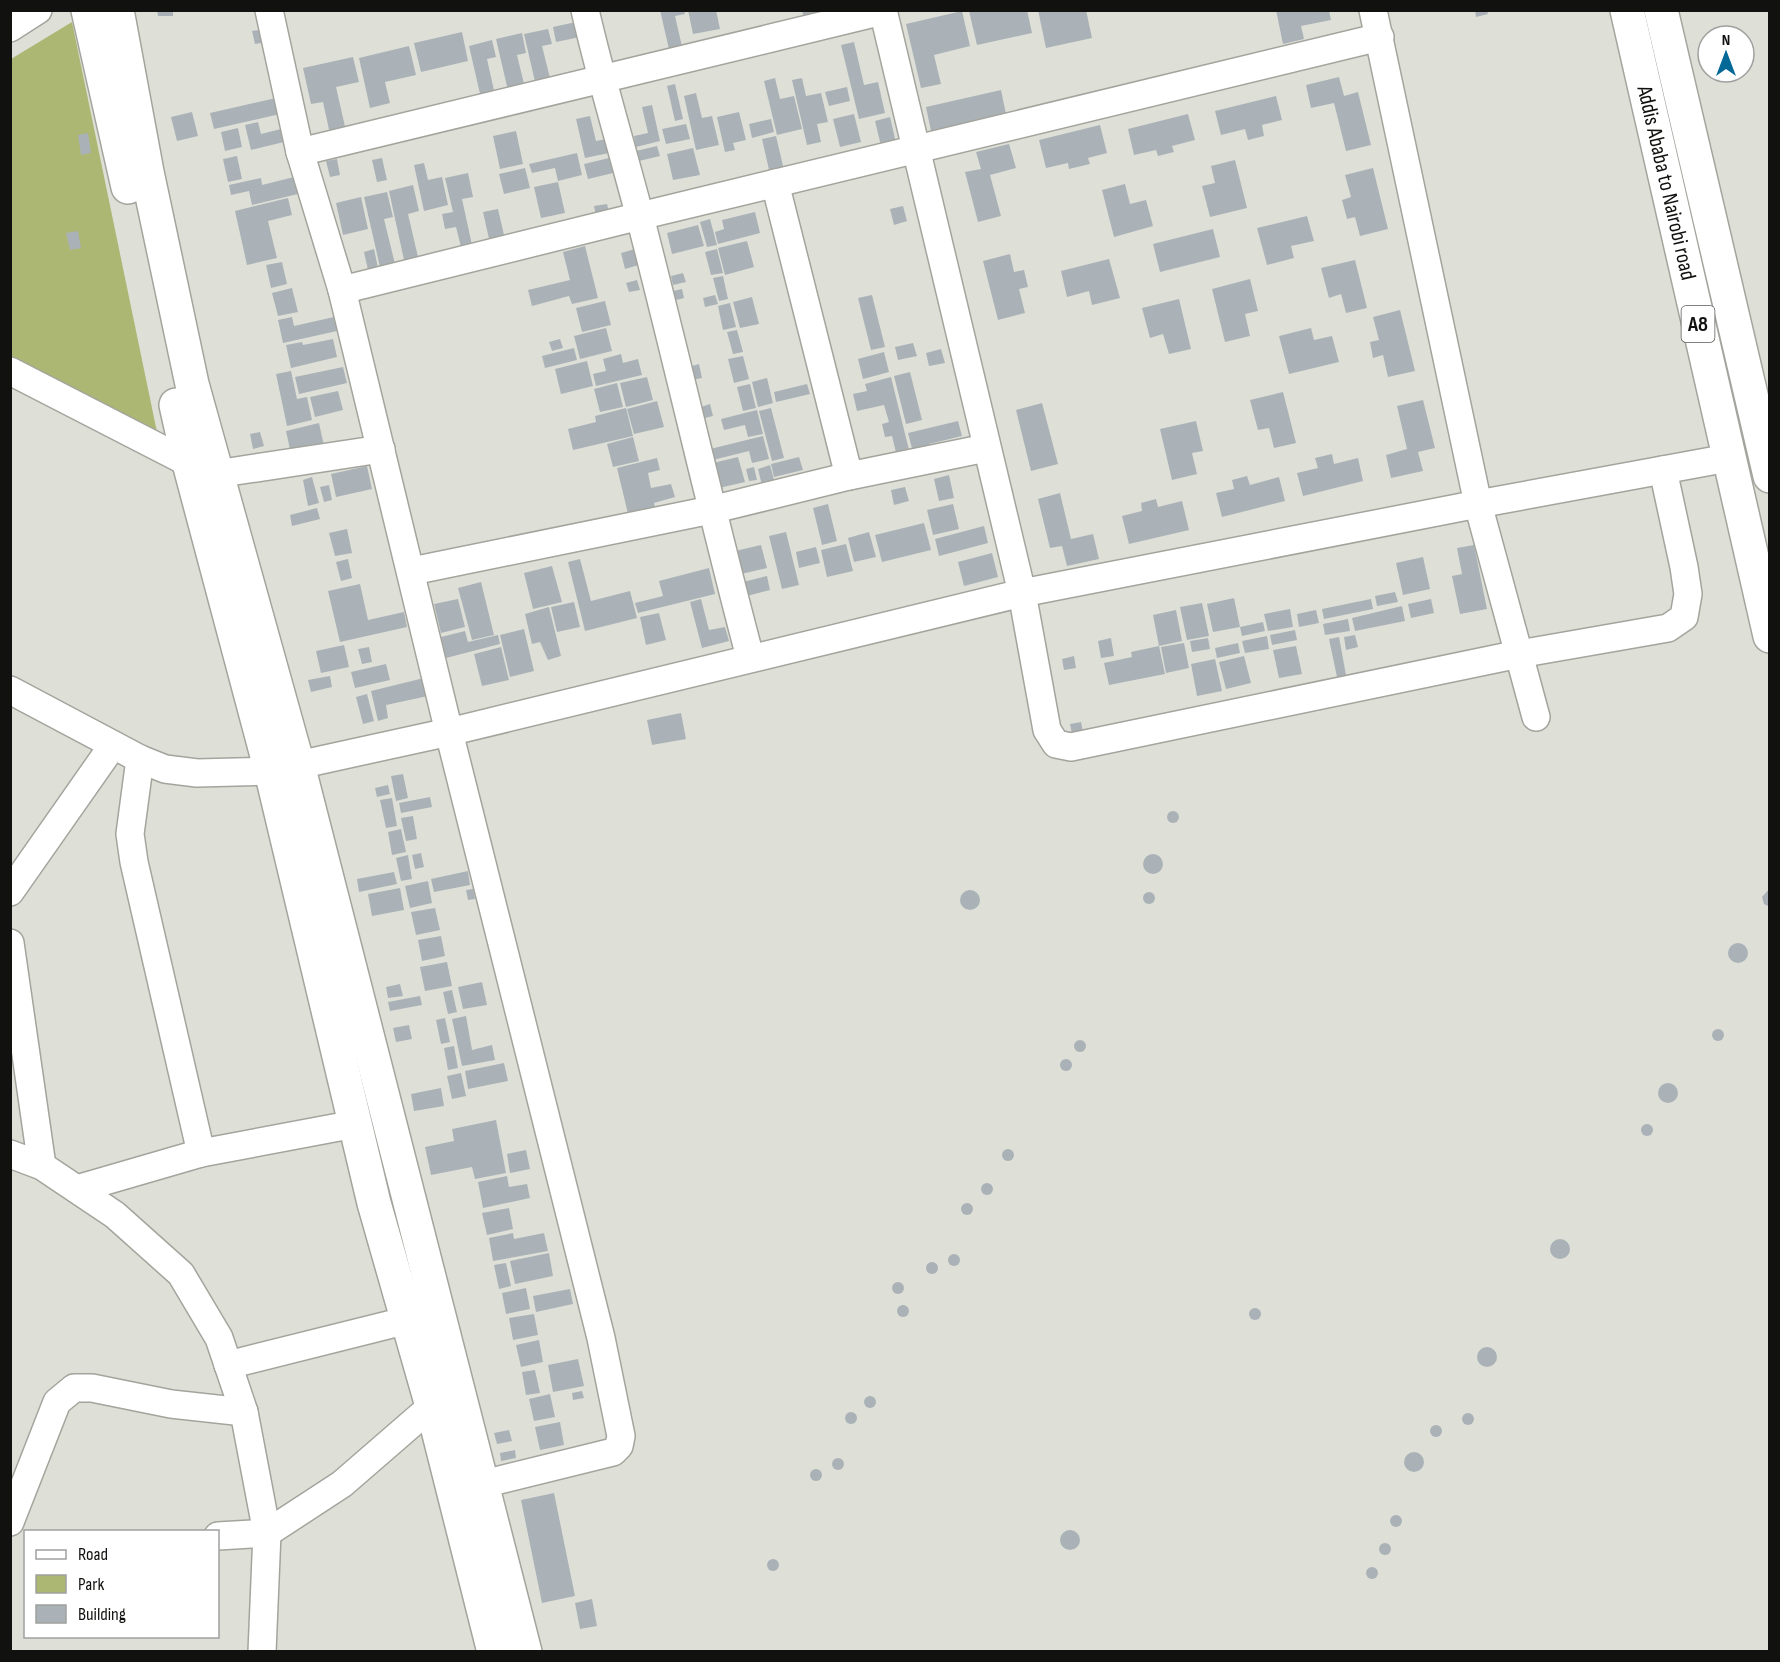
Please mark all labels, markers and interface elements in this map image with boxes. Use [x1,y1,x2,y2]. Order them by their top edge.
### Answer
north arrow [1696,24,1756,84]
text: N [1722,31,1730,50]
street label: Addis Ababa to Nairobi road [1630,82,1701,283]
road number: A8 [1682,306,1714,342]
legend [24,1530,219,1638]
text: Road [78,1544,108,1565]
text: Park [78,1574,104,1595]
text: Building [78,1604,126,1625]

